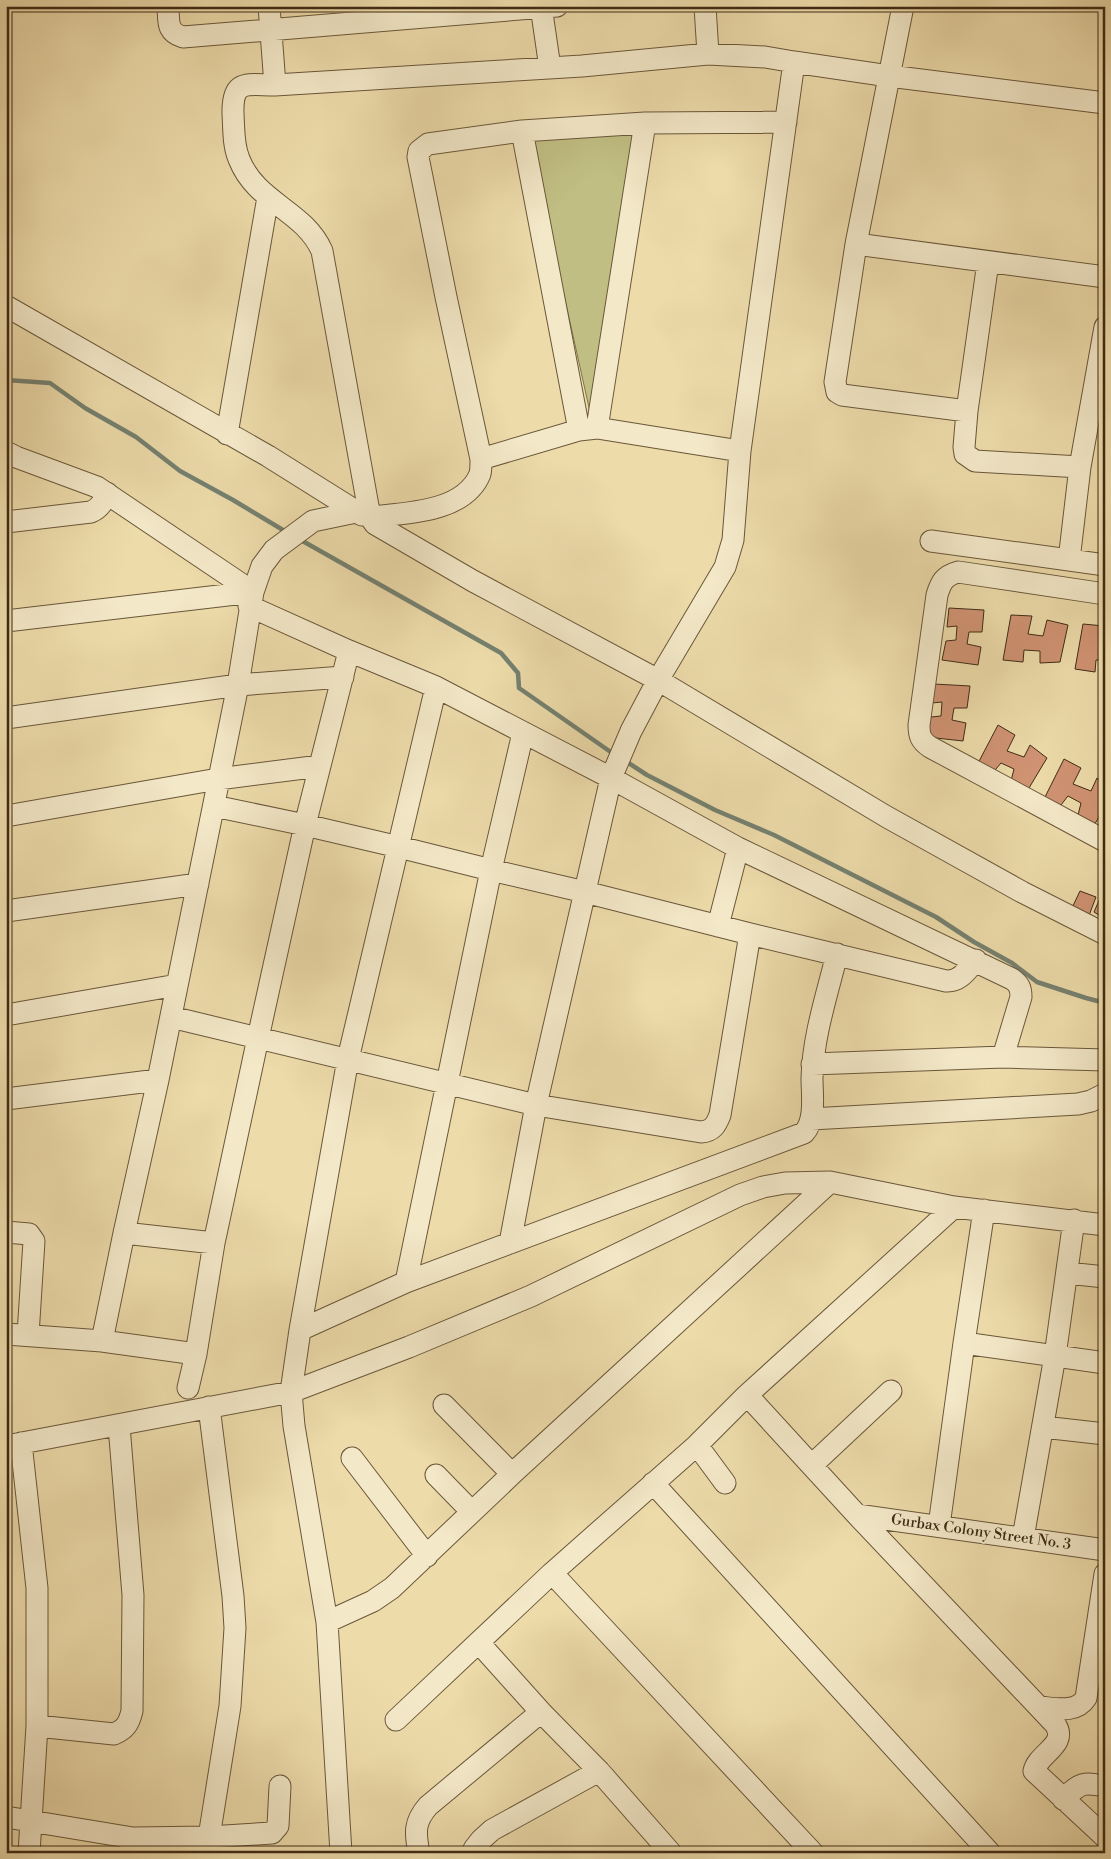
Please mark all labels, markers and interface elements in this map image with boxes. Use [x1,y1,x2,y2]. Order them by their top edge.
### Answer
street label: Gurbax Colony Street No. 3 [890,1510,1072,1554]

